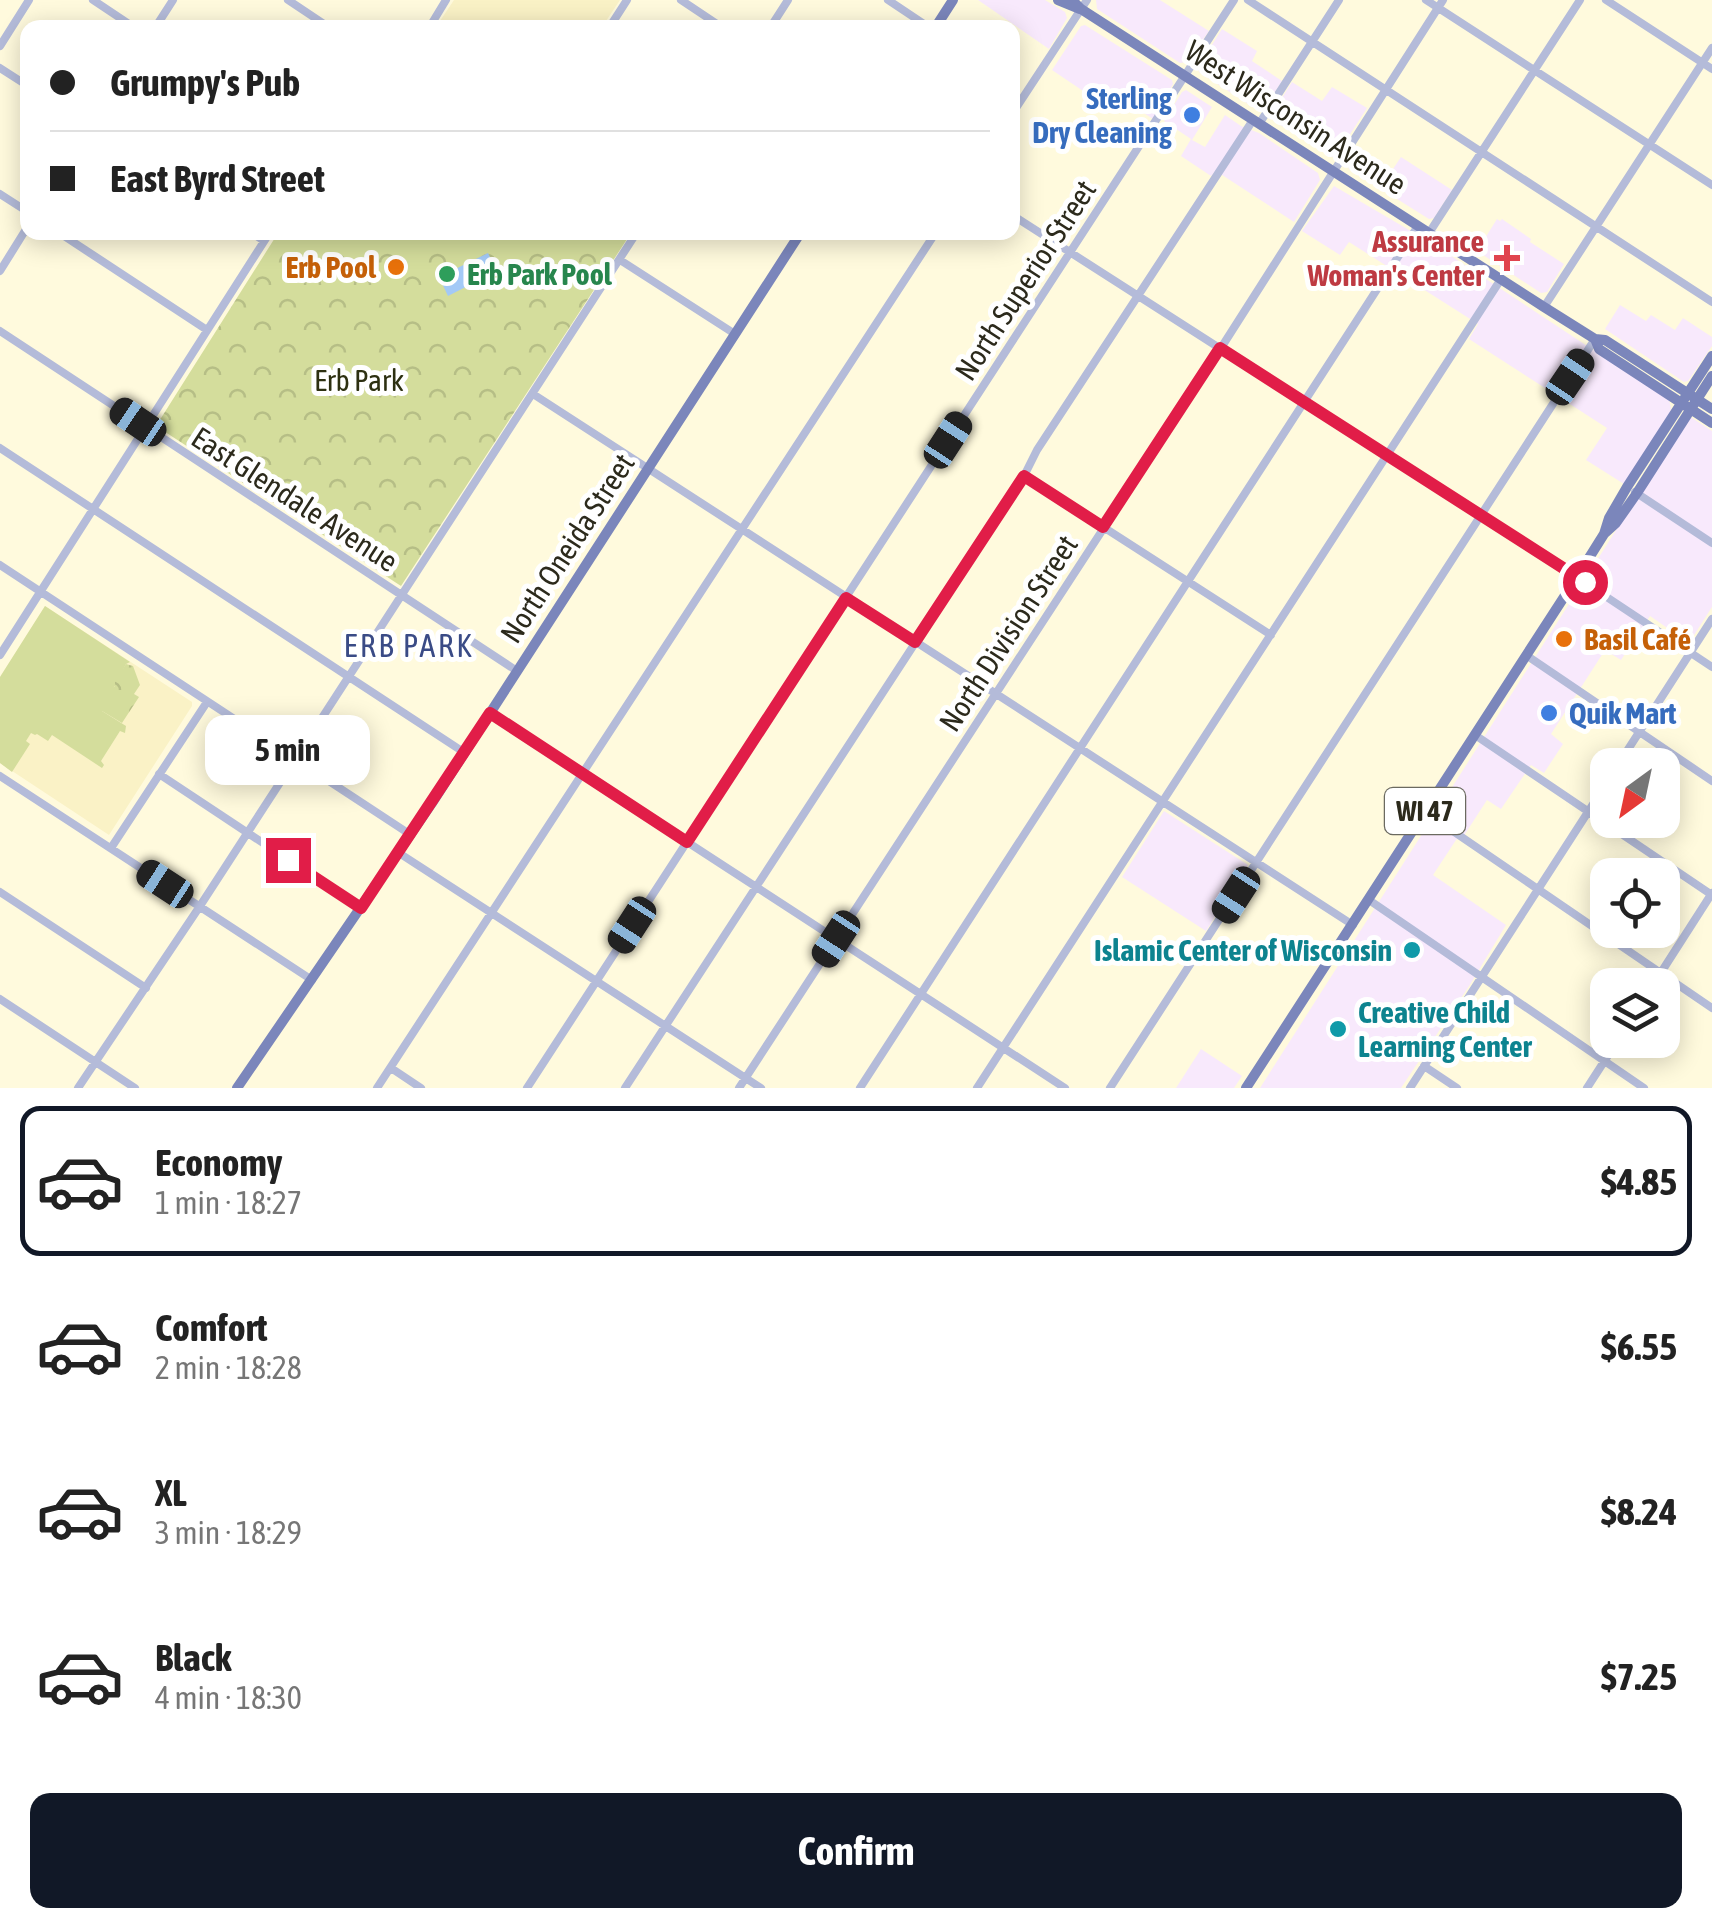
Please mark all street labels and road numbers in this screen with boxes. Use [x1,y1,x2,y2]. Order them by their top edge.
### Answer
street label: West Wisconsin Avenue [1179,33,1413,201]
street label: North Superior Street [948,174,1102,386]
street label: East Glendale Avenue [186,420,404,578]
street label: North Oneida Street [493,447,641,649]
street label: North Division Street [932,529,1084,737]
road number: WI 47 [1385,788,1465,834]

